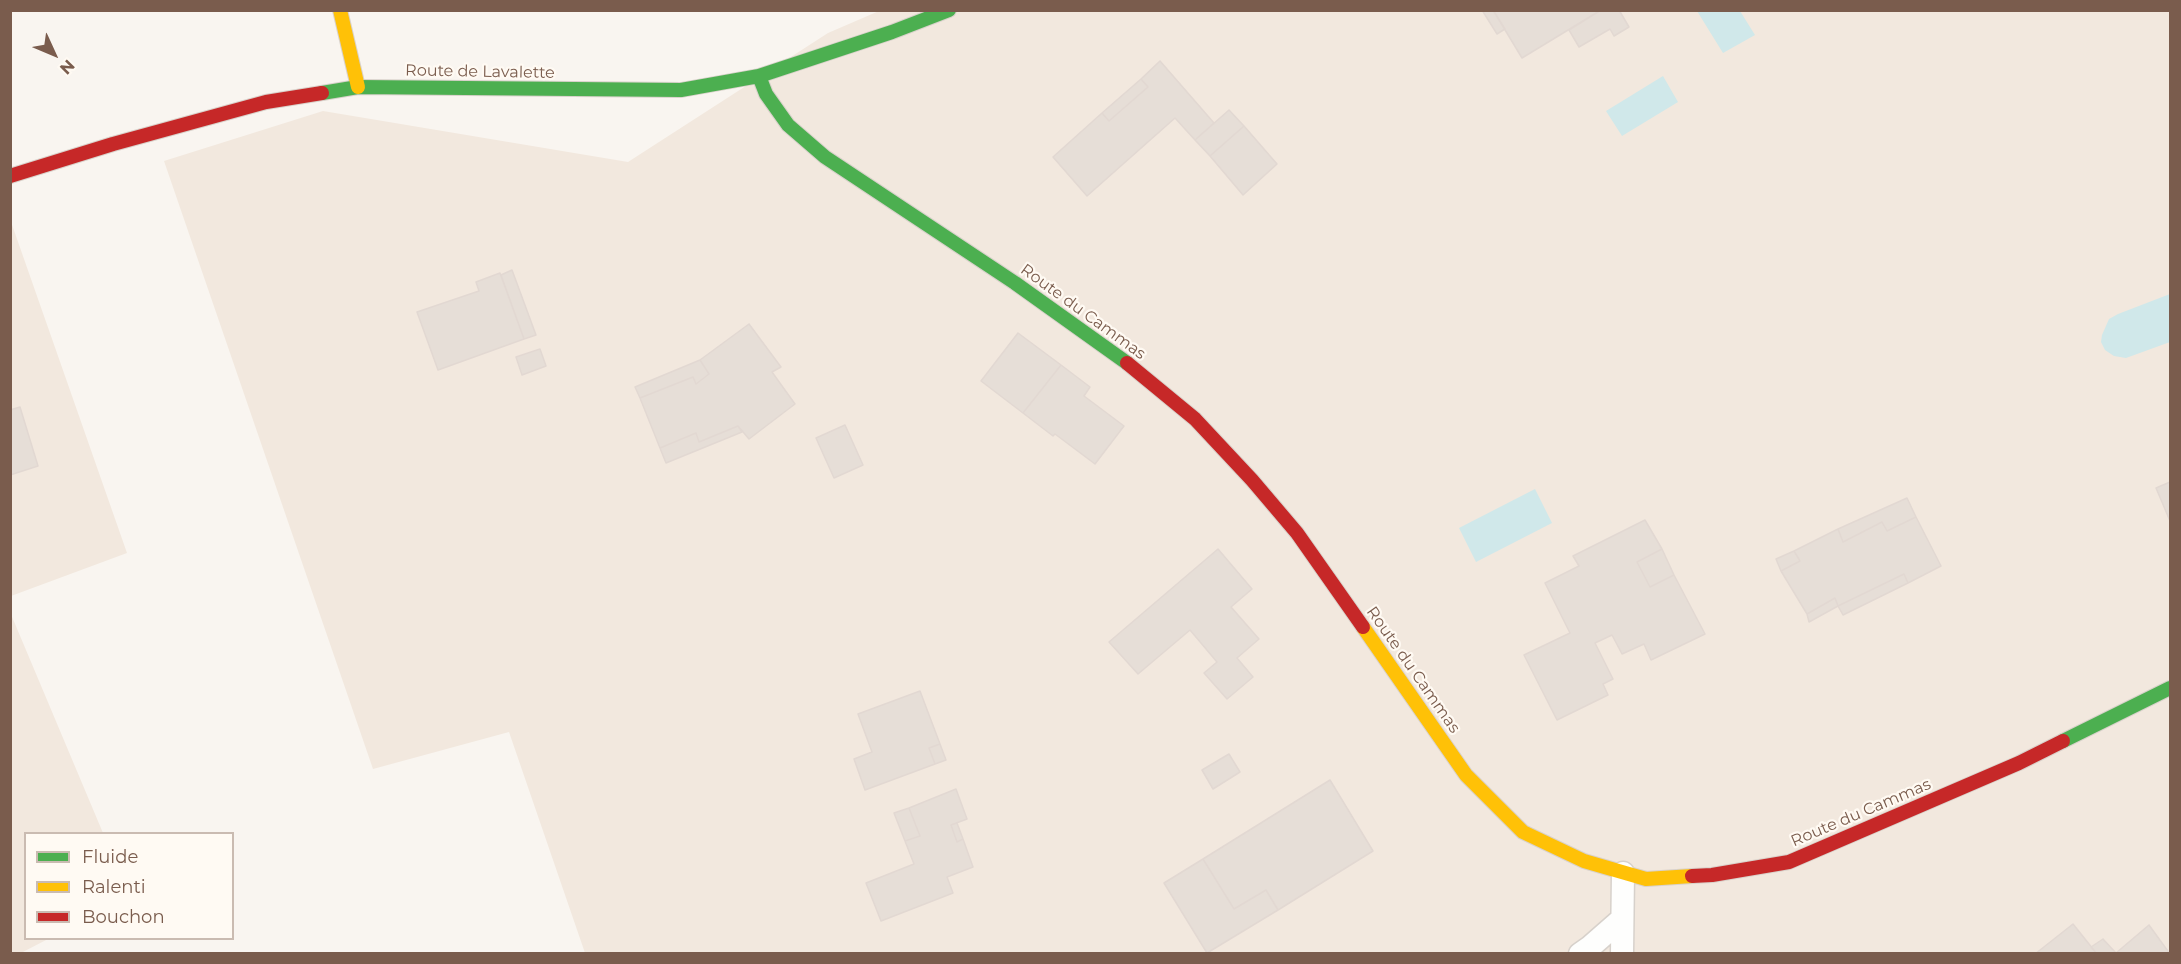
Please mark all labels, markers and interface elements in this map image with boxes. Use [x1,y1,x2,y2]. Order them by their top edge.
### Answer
north arrow [24,24,84,84]
text: N [56,56,79,78]
street label: Route de Lavalette [405,61,555,83]
street label: Route du Cammas [1017,260,1149,364]
street label: Route du Cammas [1362,603,1464,737]
street label: Route du Cammas [1788,775,1934,851]
legend [24,832,234,940]
text: Fluide [82,846,138,868]
text: Ralenti [82,876,146,898]
text: Bouchon [82,906,165,928]

